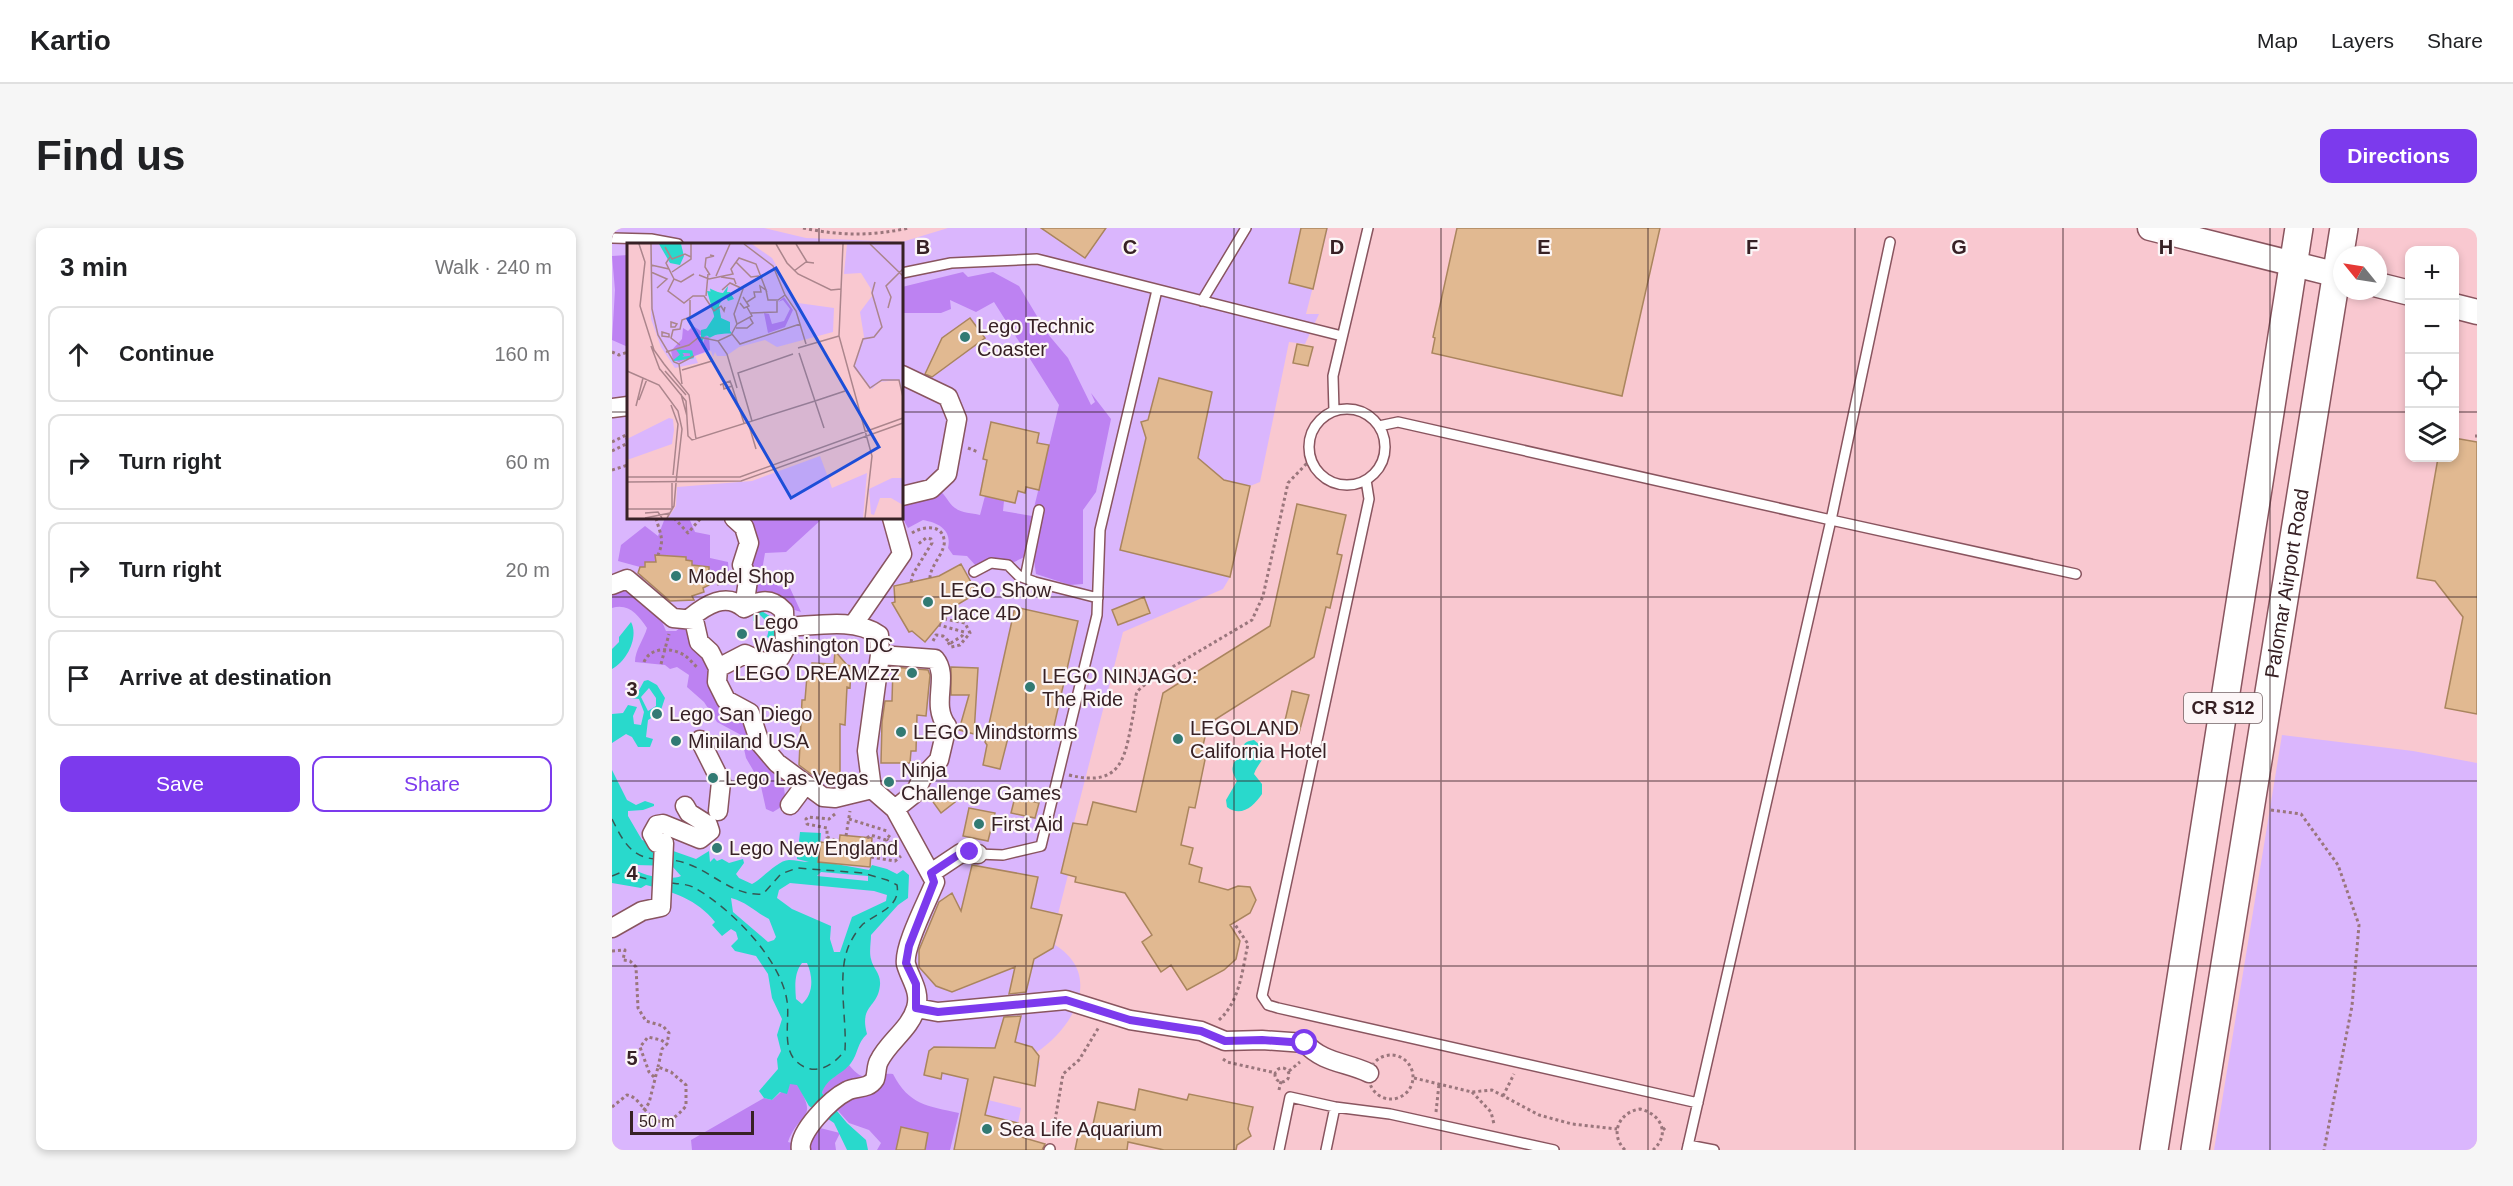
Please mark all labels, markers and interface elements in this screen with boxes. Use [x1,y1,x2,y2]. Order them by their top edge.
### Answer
text: Kartio [30,25,111,56]
text: Map [2257,29,2298,52]
text: Layers [2331,29,2394,52]
text: Share [2427,29,2483,52]
button: Directions [2320,129,2477,183]
text: Find us [36,132,185,179]
text: B [916,236,930,258]
text: C [1123,236,1137,258]
text: D [1330,236,1344,258]
text: E [1537,236,1551,258]
text: F [1746,236,1758,258]
text: G [1951,236,1967,258]
text: H [2159,236,2173,258]
inset map [627,243,903,519]
north arrow [2333,246,2387,300]
map controls [2405,246,2459,462]
button: + [2405,246,2459,300]
text: 3 min [60,252,128,282]
text: Walk · 240 m [435,256,552,278]
button: − [2405,300,2459,354]
place label: Lego Technic Coaster [977,315,1095,360]
marker: Lego Technic Coaster [958,330,972,344]
icon: ahead [62,338,95,371]
text: Continue [119,341,214,366]
text: 160 m [494,343,550,365]
button: locate [2405,354,2459,408]
button: layers [2405,408,2459,462]
icon: right [62,446,95,479]
text: Turn right [119,449,221,474]
text: 60 m [506,451,550,473]
street label: Palomar Airport Road [2260,487,2313,680]
icon: right [62,554,95,587]
text: Turn right [119,557,221,582]
text: 20 m [506,559,550,581]
place label: Model Shop [688,565,795,587]
marker: Model Shop [669,569,683,583]
place label: LEGO Show Place 4D [940,579,1052,624]
marker: LEGO Show Place 4D [921,595,935,609]
place label: Lego Washington DC [754,611,893,656]
marker: Lego Washington DC [735,627,749,641]
icon: arrive [62,662,95,695]
place label: LEGO DREAMZzz [734,662,900,684]
text: Arrive at destination [119,665,332,690]
place label: LEGO NINJAGO: The Ride [1042,665,1198,710]
marker: LEGO DREAMZzz [905,666,919,680]
text: 3 [626,678,638,700]
marker: LEGO NINJAGO: The Ride [1023,680,1037,694]
road number: CR S12 [2184,693,2262,723]
place label: Lego San Diego [669,703,812,725]
marker: Lego San Diego [650,707,664,721]
place label: LEGOLAND California Hotel [1190,717,1327,762]
place label: LEGO Mindstorms [913,721,1077,743]
marker: LEGO Mindstorms [894,725,908,739]
place label: Miniland USA [688,730,810,752]
marker: LEGOLAND California Hotel [1171,732,1185,746]
marker: Miniland USA [669,734,683,748]
button: Save [60,756,300,812]
button: Share [312,756,552,812]
place label: Ninja Challenge Games [901,759,1061,804]
place label: Lego Las Vegas [725,767,868,789]
marker: Lego Las Vegas [706,771,720,785]
marker: Ninja Challenge Games [882,775,896,789]
place label: First Aid [991,813,1063,835]
marker: First Aid [972,817,986,831]
place label: Lego New England [729,837,898,859]
route end [956,838,982,864]
marker: Lego New England [710,841,724,855]
text: 4 [626,862,638,884]
route start [1291,1029,1317,1055]
text: 5 [626,1047,638,1069]
scale bar [630,1108,754,1136]
text: 50 m [639,1113,675,1130]
place label: Sea Life Aquarium [999,1118,1162,1140]
marker: Sea Life Aquarium [980,1122,994,1136]

